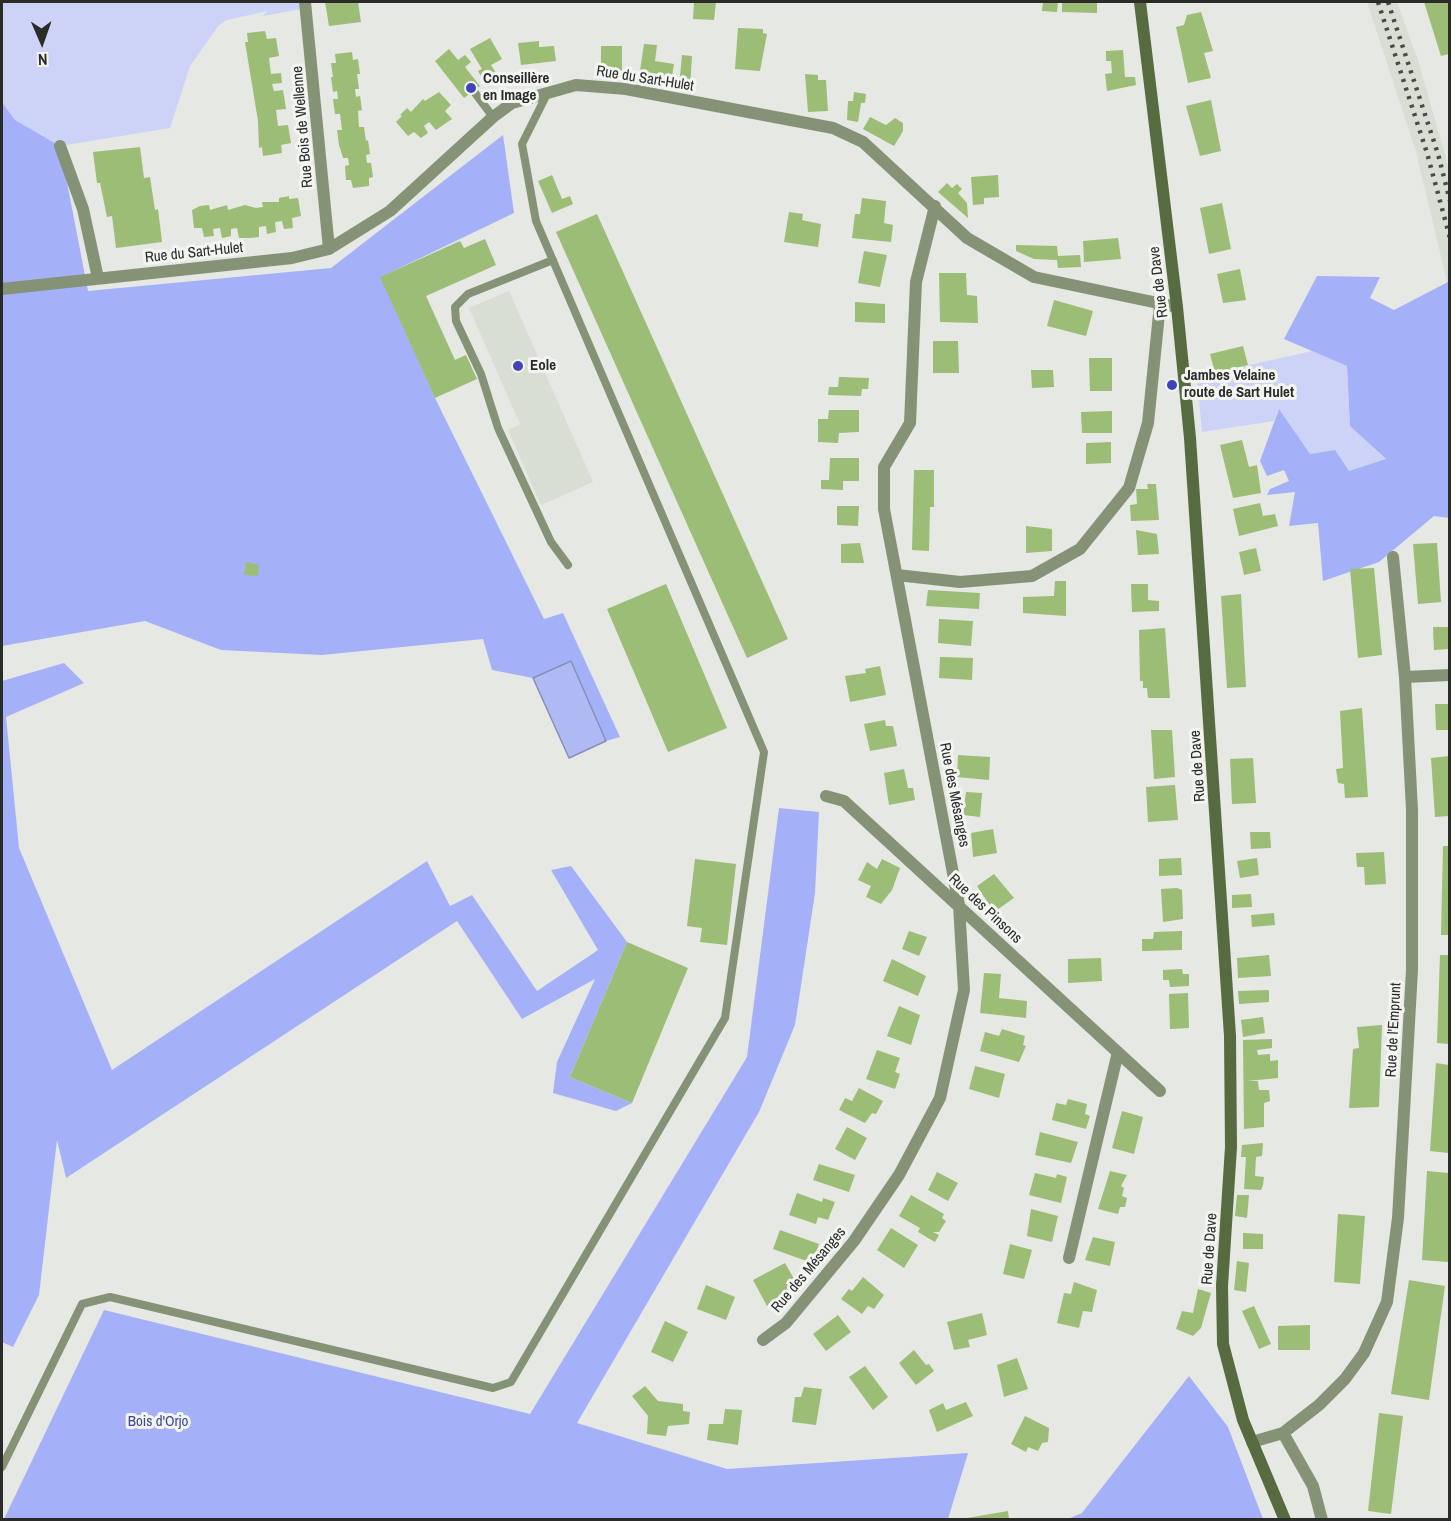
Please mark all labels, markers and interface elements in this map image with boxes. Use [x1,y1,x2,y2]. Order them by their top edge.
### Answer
north arrow [12,12,72,72]
text: N [38,49,48,71]
street label: Rue du Sart-Hulet [595,62,695,96]
street label: Rue Bois de Wellenne [289,65,317,189]
place label: Conseillère en Image [483,70,549,105]
marker: Conseillère en Image [464,81,478,95]
street label: Rue du Sart-Hulet [144,239,244,267]
street label: Rue de Dave [1146,245,1172,319]
place label: Eole [530,357,556,375]
marker: Eole [511,359,525,373]
place label: Jambes Velaine route de Sart Hulet [1184,367,1294,402]
marker: Jambes Velaine route de Sart Hulet [1165,378,1179,392]
street label: Rue de Dave [1187,730,1209,802]
street label: Rue des Mésanges [935,741,973,849]
street label: Rue des Pinsons [945,870,1025,948]
street label: Rue de l'Emprunt [1383,982,1405,1078]
street label: Rue de Dave [1199,1213,1221,1285]
street label: Rue des Mésanges [768,1224,850,1316]
park label: Bois d'Orjo [128,1413,188,1431]

